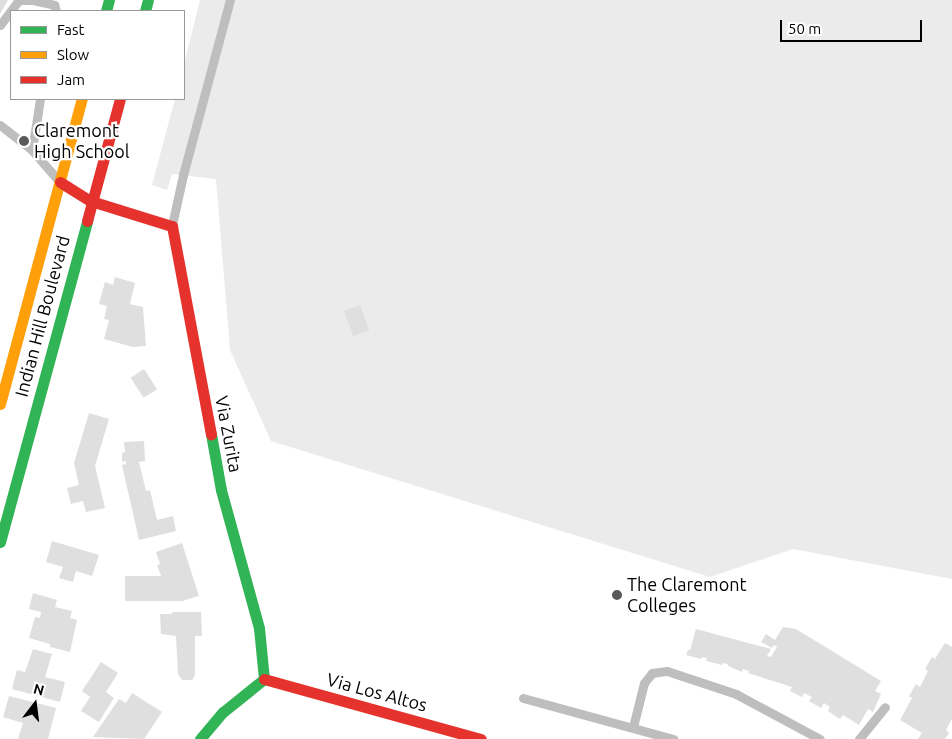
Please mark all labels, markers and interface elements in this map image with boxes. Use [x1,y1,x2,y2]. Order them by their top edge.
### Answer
legend [10,10,185,100]
scale bar [782,10,924,42]
text: 50 m [788,20,821,37]
text: Fast [57,21,84,38]
text: Slow [57,46,89,63]
text: Jam [57,71,85,88]
place label: Claremont High School [34,120,130,162]
marker: Claremont High School [18,135,30,147]
street label: Indian Hill Boulevard [10,233,74,399]
street label: Via Zurita [211,394,247,474]
place label: The Claremont Colleges [627,574,747,616]
marker: The Claremont Colleges [611,589,623,601]
street label: Via Los Altos [324,668,430,716]
north arrow [10,679,60,729]
text: N [32,680,46,699]

